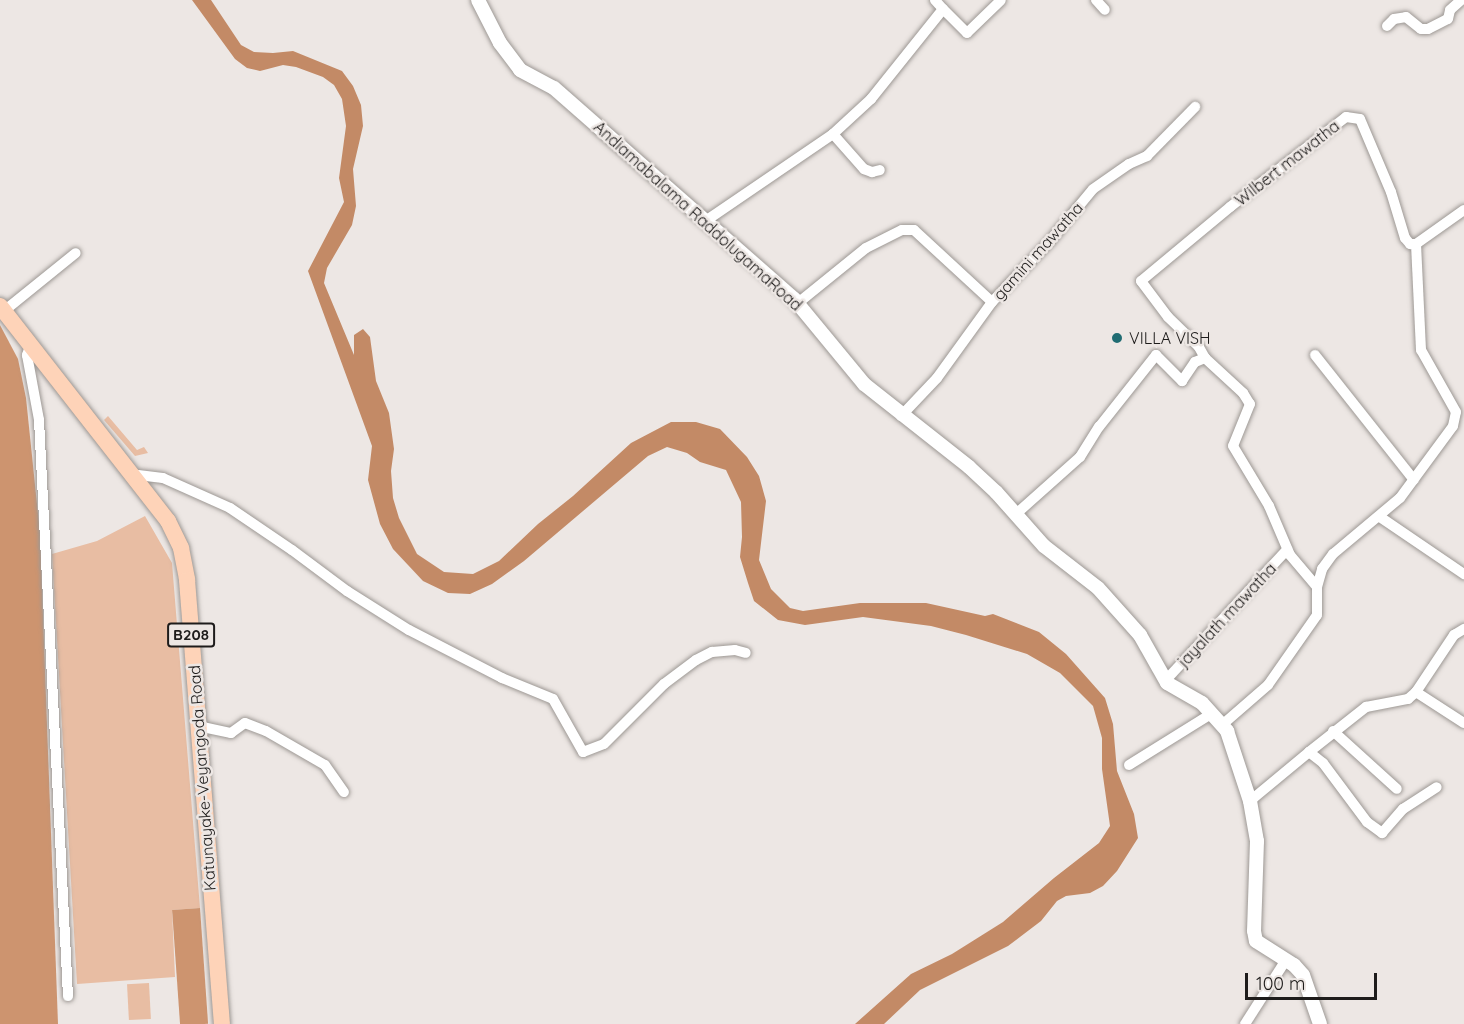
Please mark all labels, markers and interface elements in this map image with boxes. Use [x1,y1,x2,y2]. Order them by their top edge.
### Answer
street label: Wilbert mawatha [1231,116,1343,210]
street label: Andiamabalama RaddolugamaRoad [590,117,806,315]
street label: gamini mawatha [989,198,1087,304]
place label: VILLA VISH [1129,328,1211,348]
marker: VILLA VISH [1110,331,1124,345]
street label: jayalath mawatha [1174,559,1280,671]
road number: B208 [167,623,215,647]
street label: Katunayake-Veyangoda Road [185,664,219,892]
scale bar [1248,961,1380,999]
text: 100 m [1256,972,1305,995]

